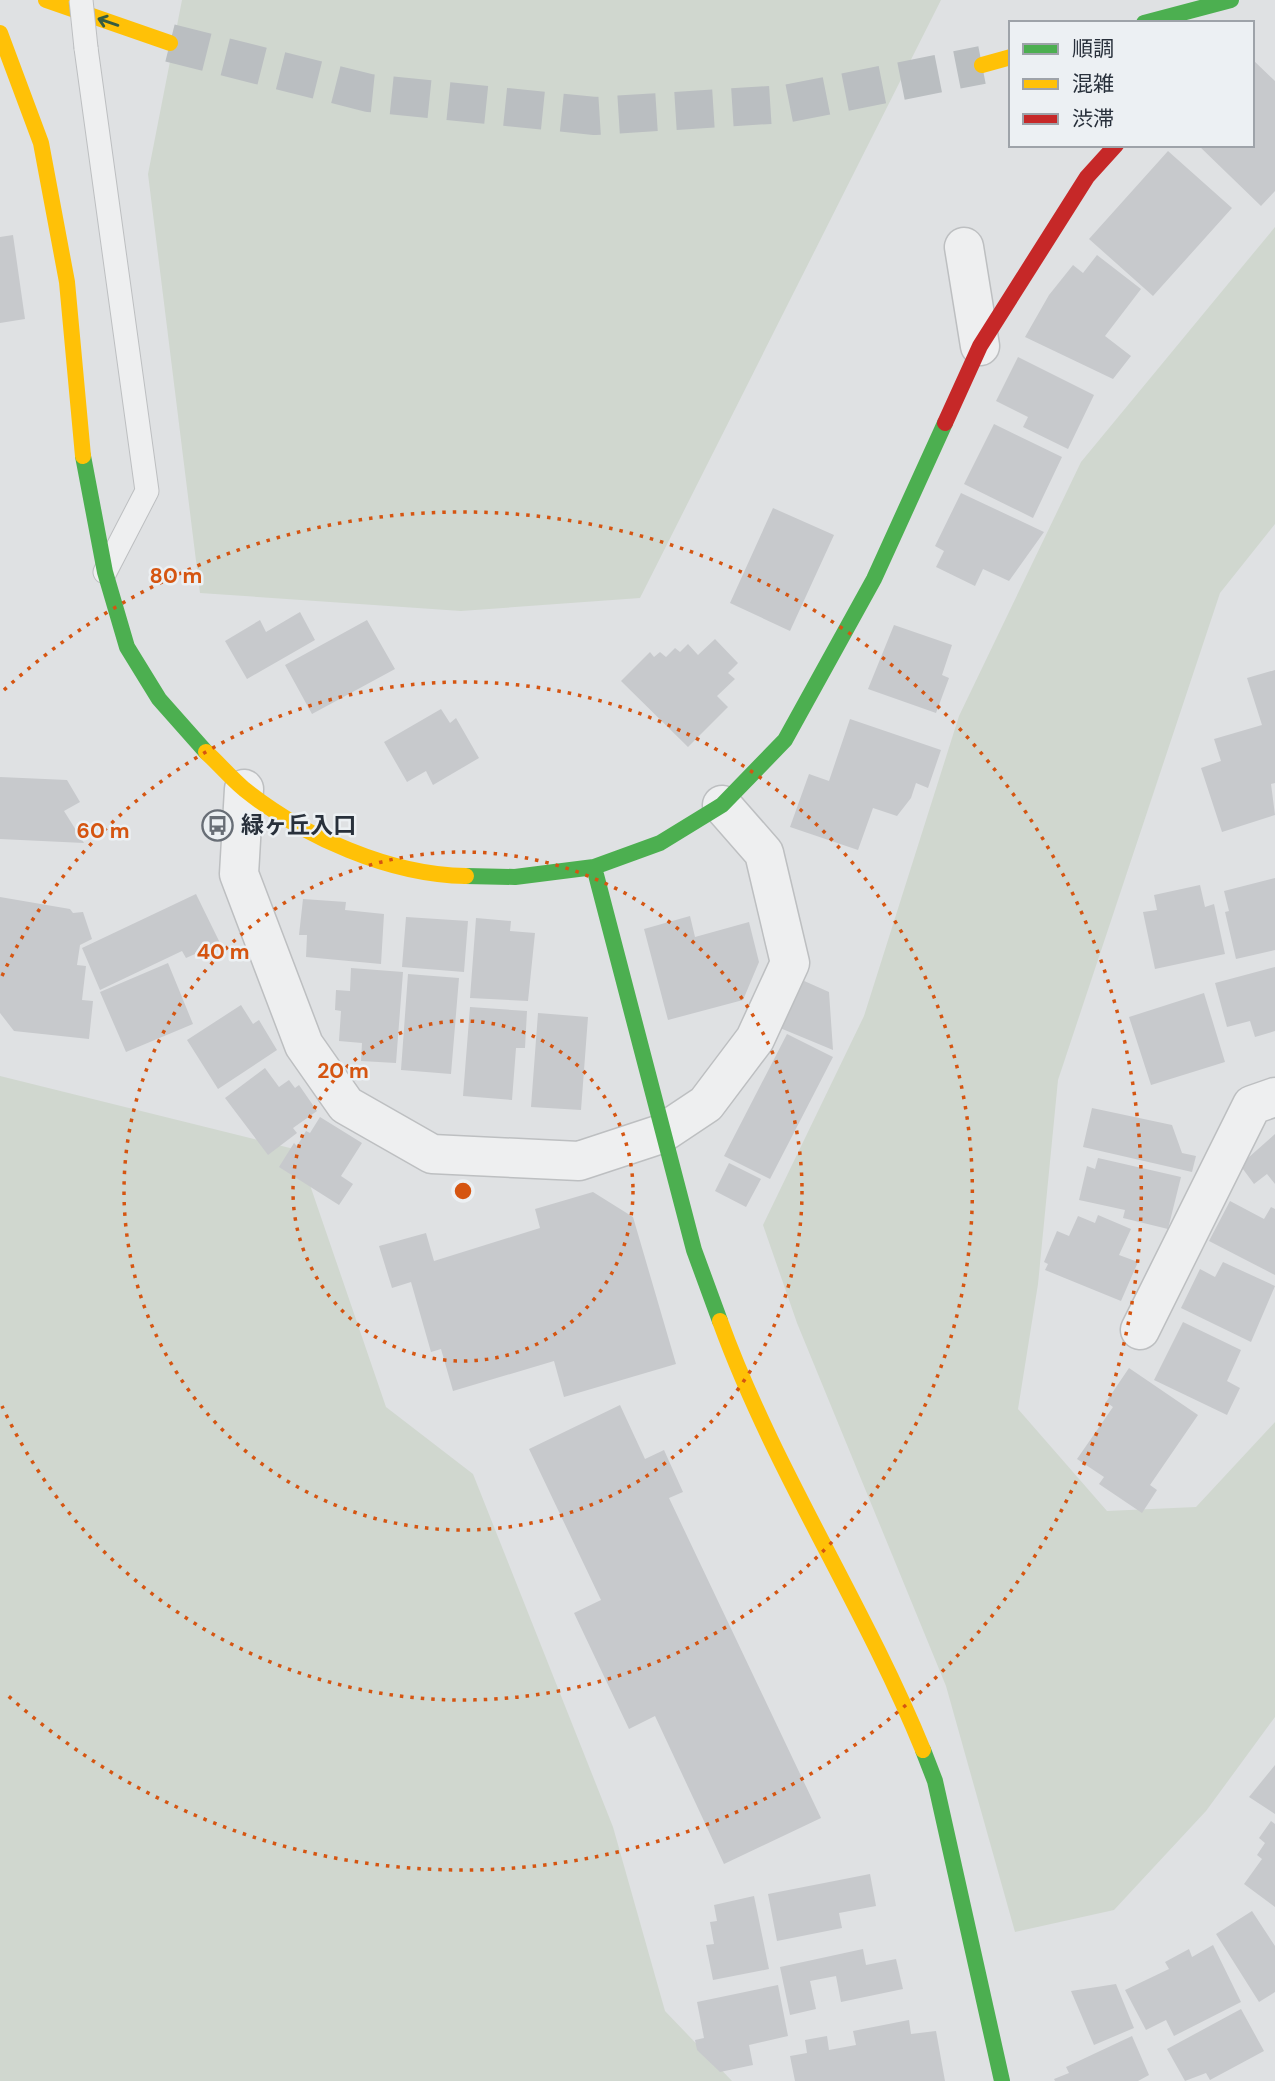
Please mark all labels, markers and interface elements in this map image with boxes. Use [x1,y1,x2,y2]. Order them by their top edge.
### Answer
one-way arrow [98,15,120,27]
legend [1009,21,1254,147]
text: 順調 [1072,35,1114,63]
text: 混雑 [1072,70,1114,98]
text: 渋滞 [1072,105,1114,133]
text: 80 m [150,562,202,590]
bus stop icon: 緑ヶ丘入口 [201,808,235,842]
place label: 緑ヶ丘入口 [241,810,356,840]
text: 60 m [77,817,129,845]
text: 40 m [196,938,250,966]
text: 20 m [317,1057,369,1085]
centre of rings [451,1179,475,1203]

